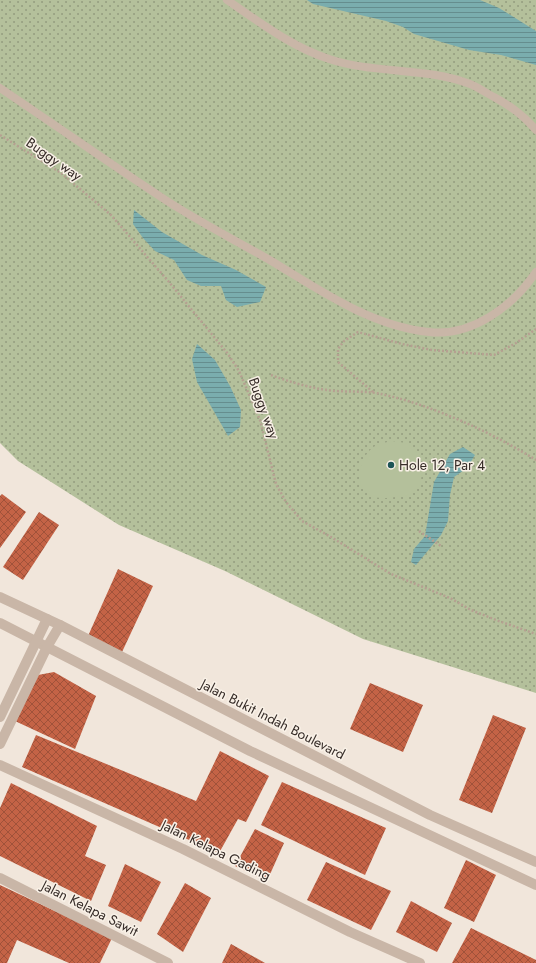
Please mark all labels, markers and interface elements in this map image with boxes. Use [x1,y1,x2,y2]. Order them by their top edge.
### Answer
street label: Buggy way [22,133,87,186]
street label: Buggy way [244,375,285,442]
place label: Hole 12, Par 4 [399,455,485,475]
marker: Hole 12, Par 4 [386,460,396,470]
street label: Jalan Bukit Indah Boulevard [195,673,349,764]
street label: Jalan Kelapa Gading [156,814,274,885]
street label: Jalan Kelapa Sawit [36,874,142,941]

